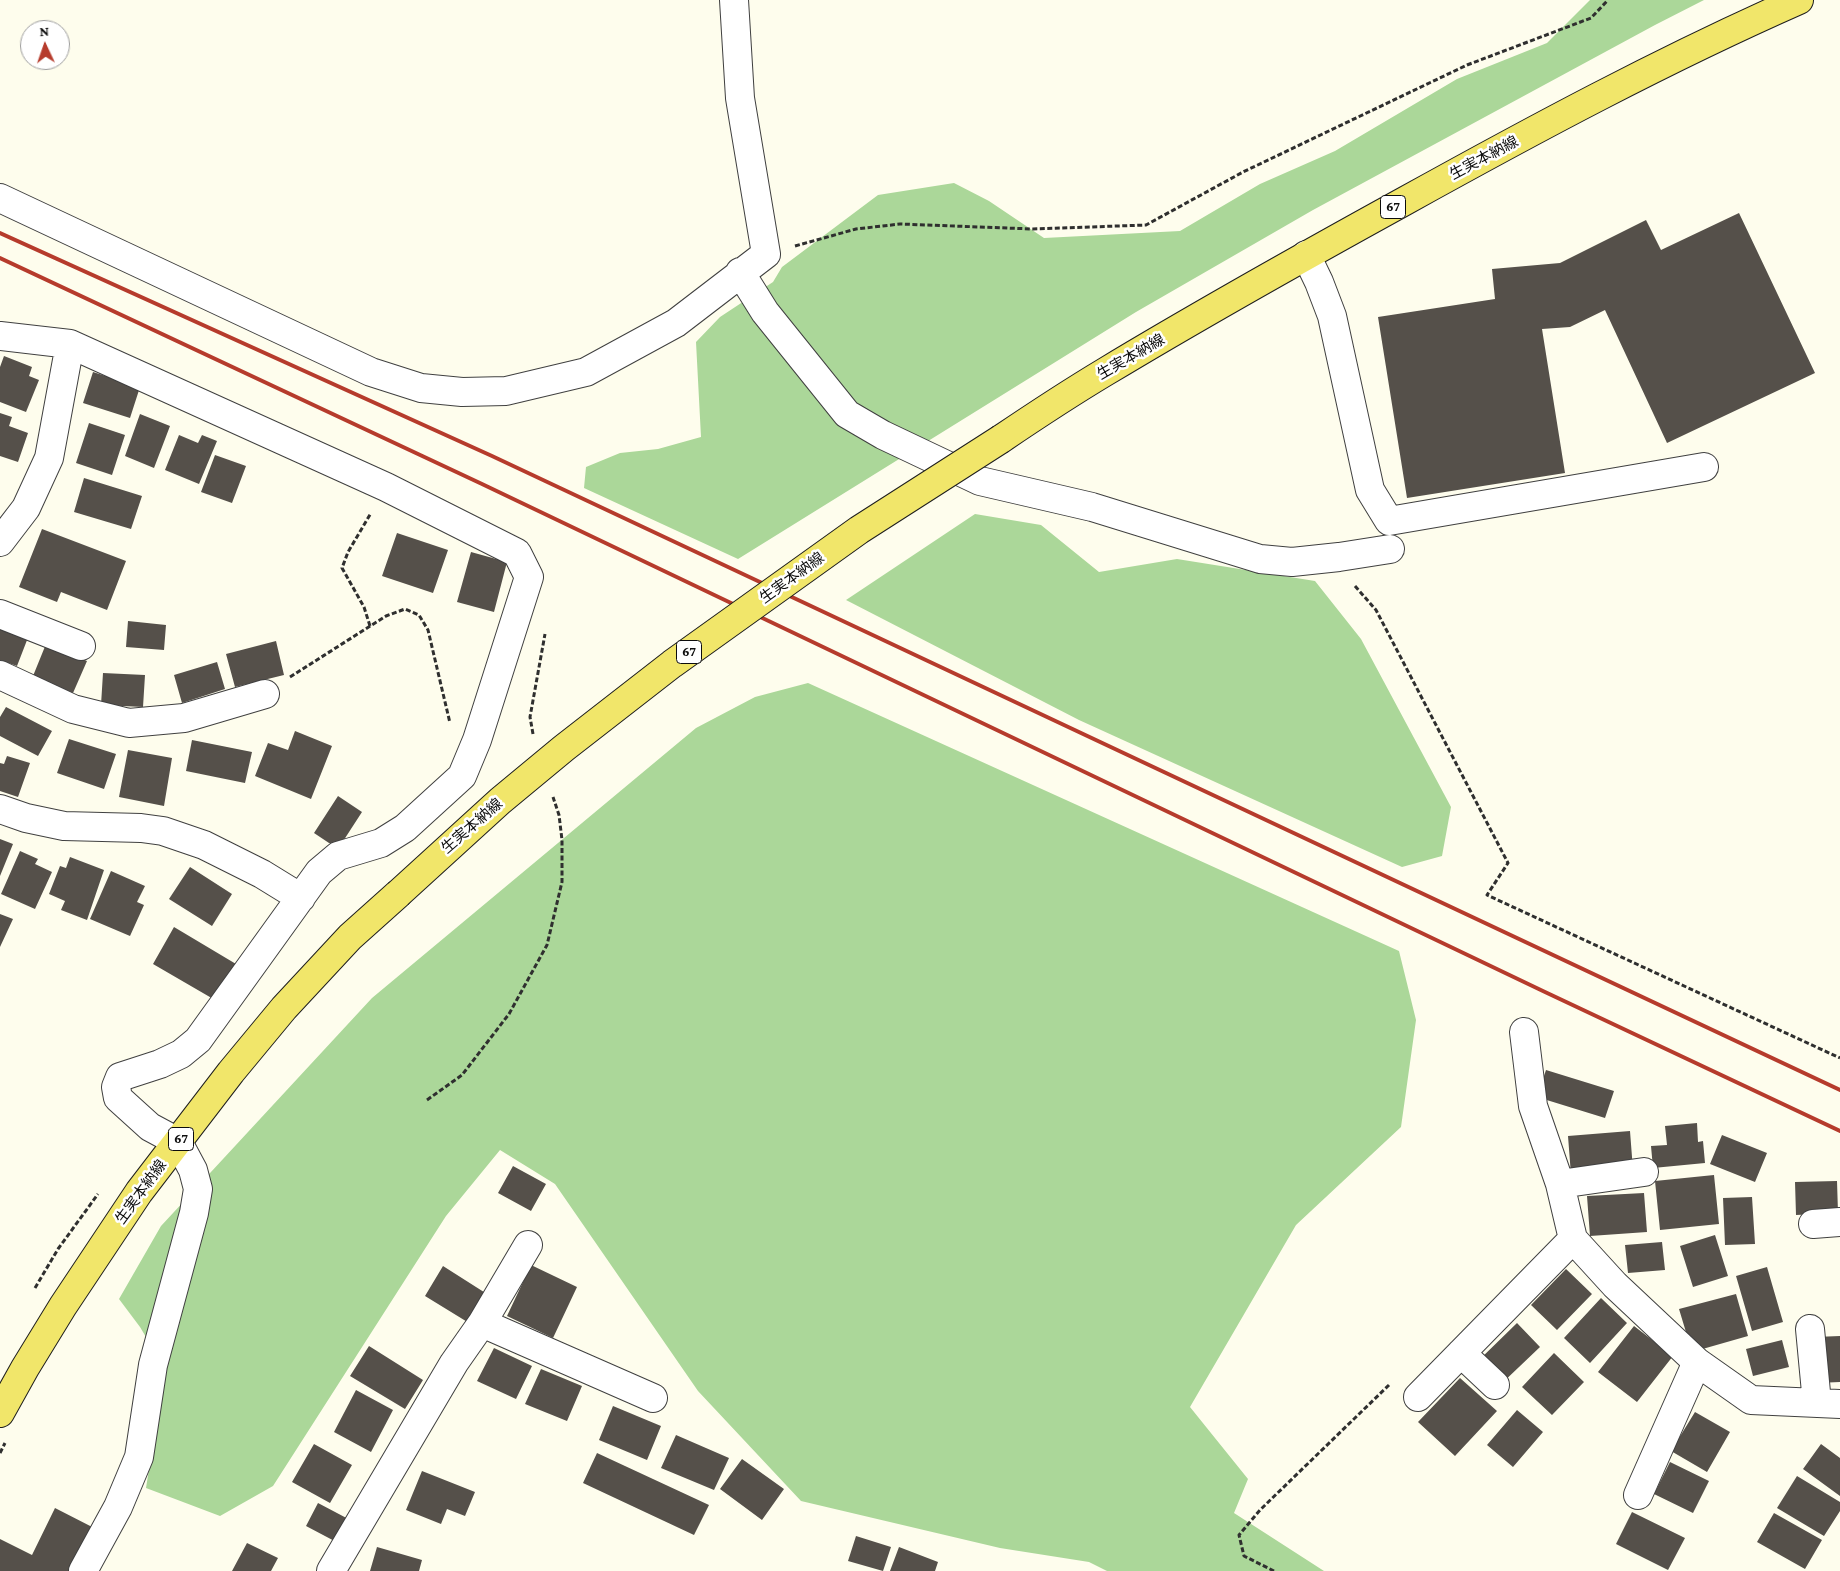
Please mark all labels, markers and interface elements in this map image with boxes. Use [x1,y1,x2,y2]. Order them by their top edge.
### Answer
north arrow [20,20,70,70]
text: N [39,23,49,39]
street label: 生実本納線 [1447,132,1521,184]
road number: 67 [1380,196,1406,218]
street label: 生実本納線 [1094,330,1168,384]
street label: 生実本納線 [756,549,828,607]
road number: 67 [676,640,702,664]
street label: 生実本納線 [438,795,506,857]
road number: 67 [168,1128,194,1150]
street label: 生実本納線 [112,1156,170,1228]

